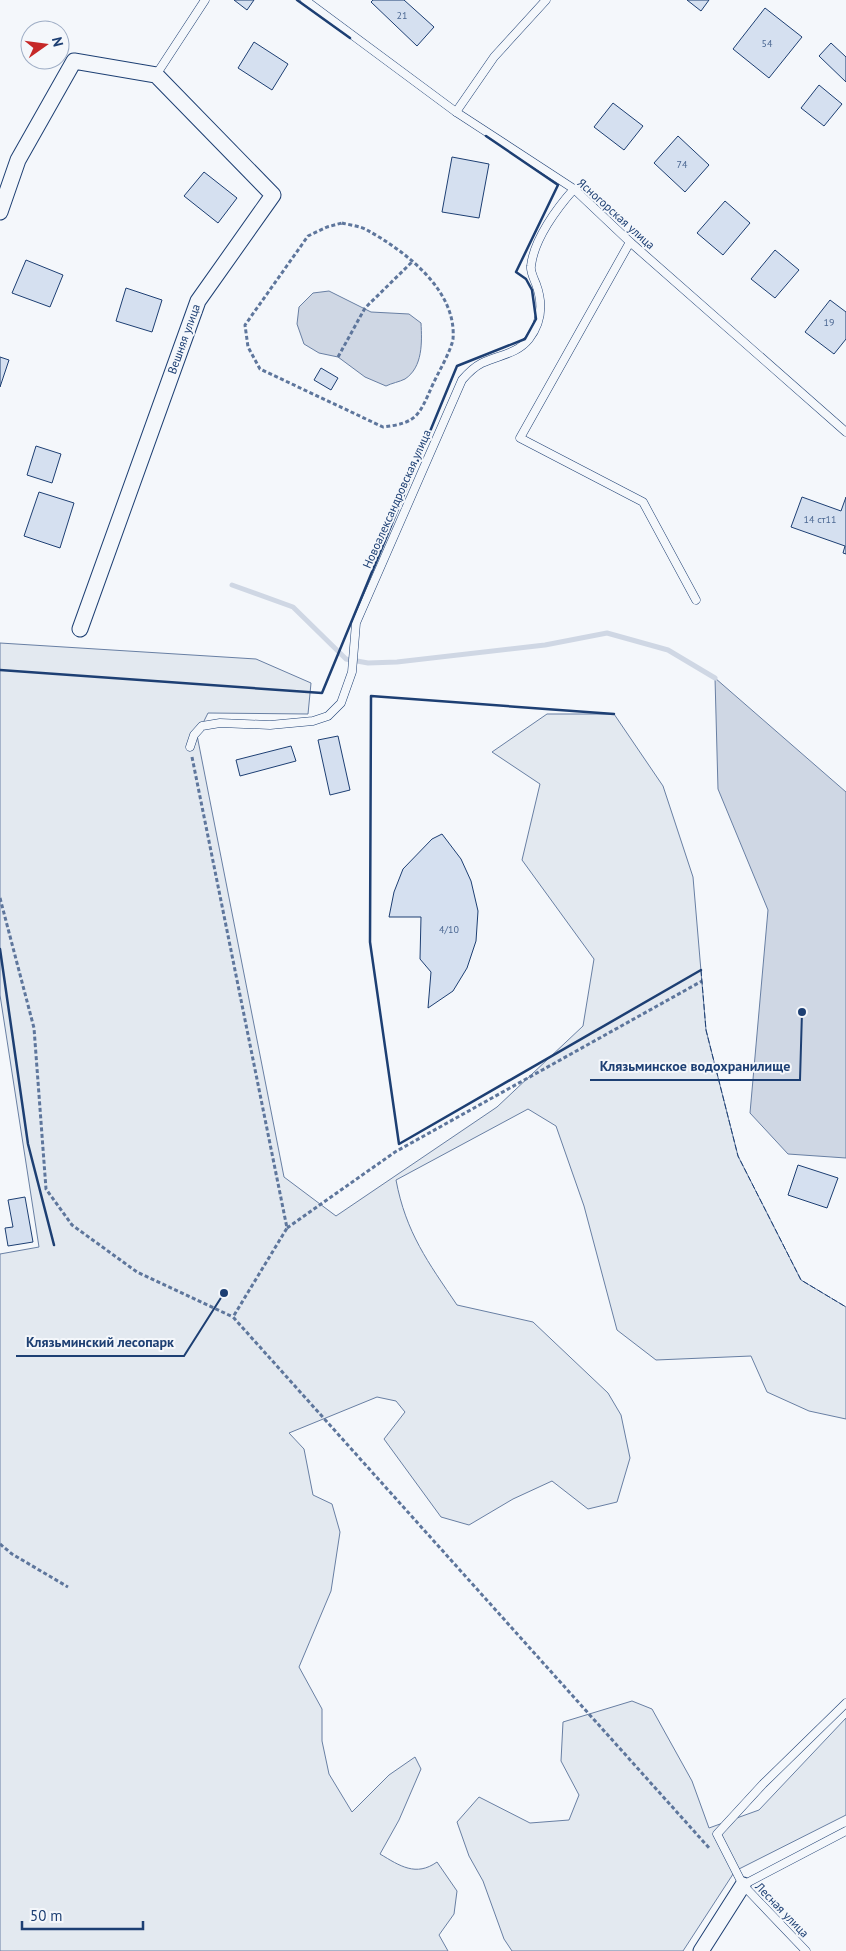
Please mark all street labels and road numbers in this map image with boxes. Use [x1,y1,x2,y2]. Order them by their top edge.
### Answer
street label: Ясногорская улица [575,175,658,252]
street label: Вешняя улица [164,302,203,376]
street label: Новоалександровская улица [359,427,434,571]
street label: Лесная улица [752,1878,812,1940]

